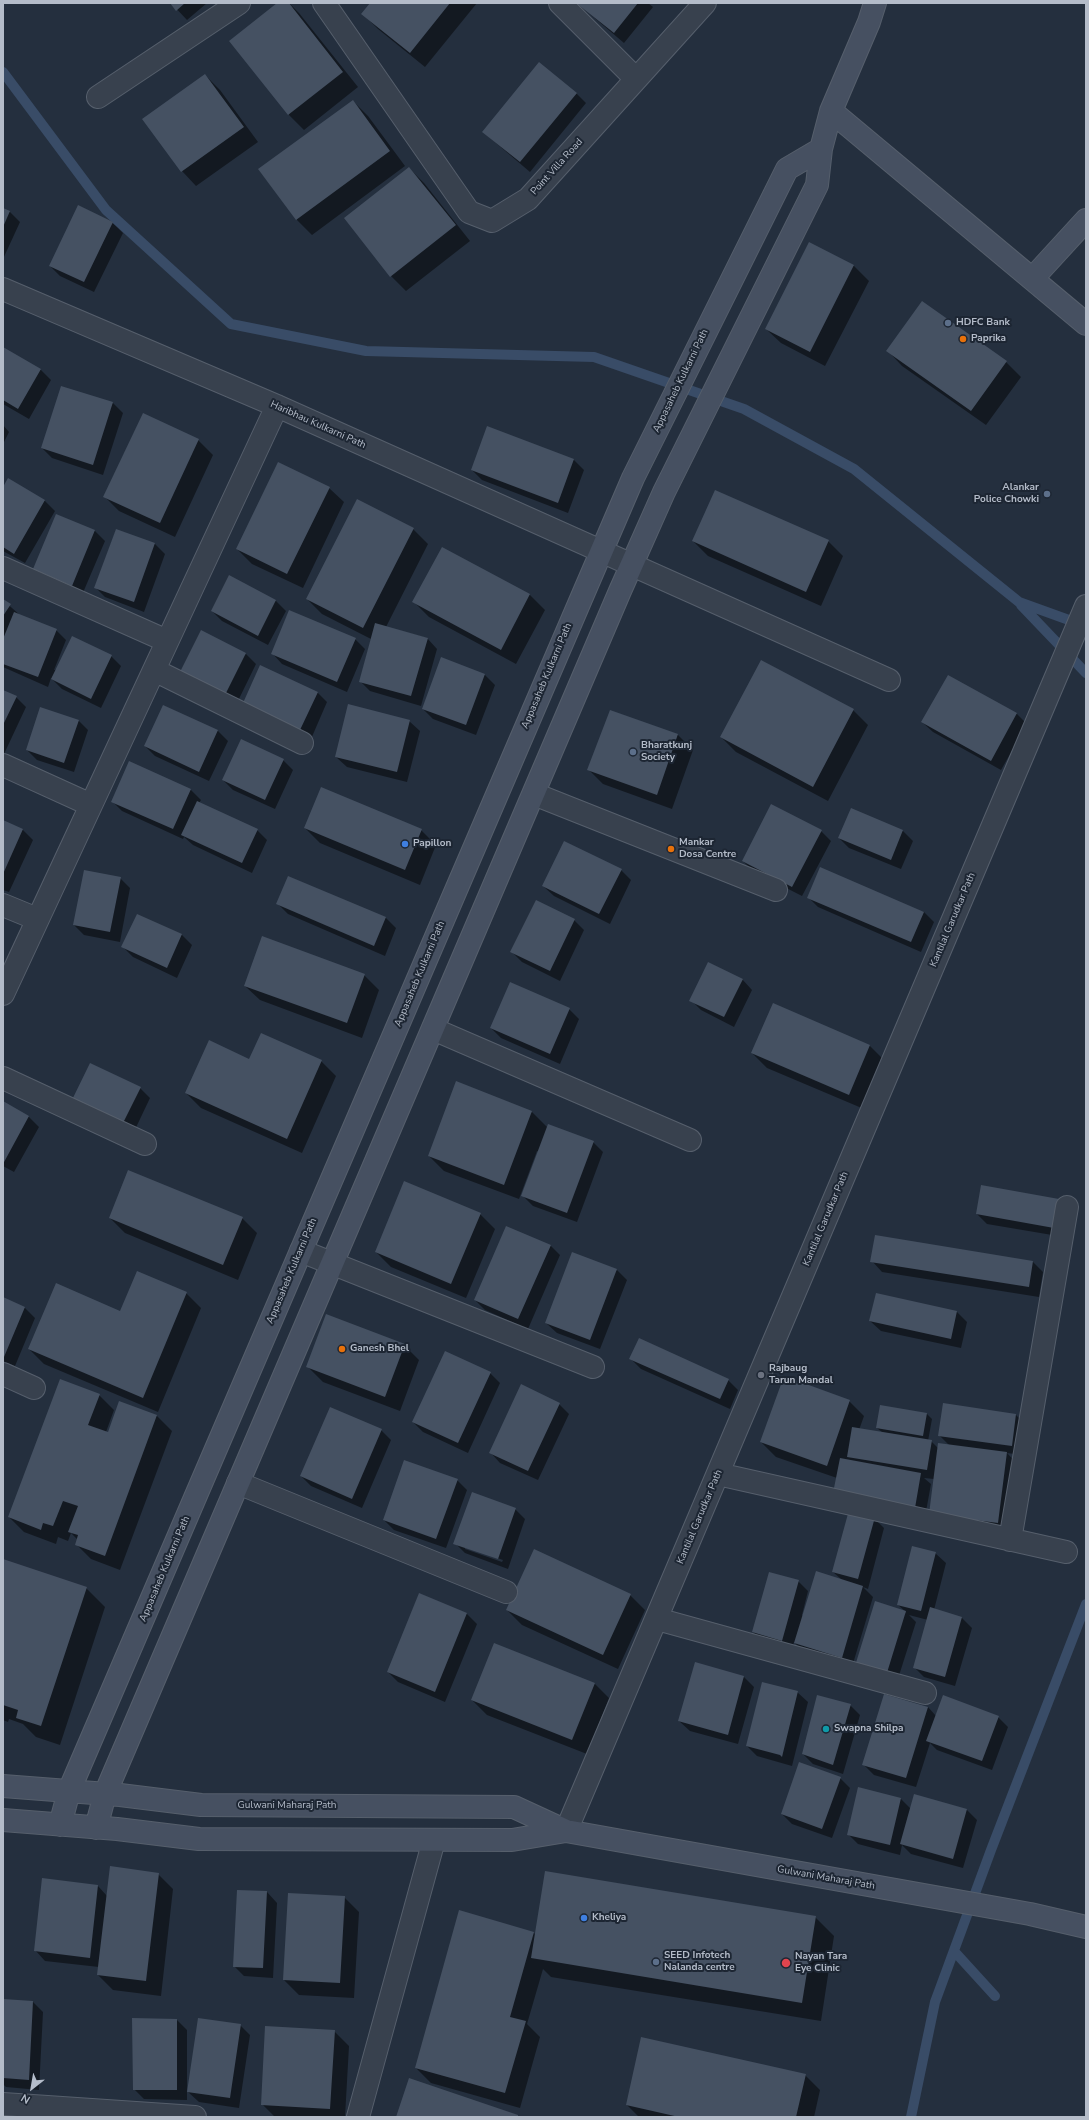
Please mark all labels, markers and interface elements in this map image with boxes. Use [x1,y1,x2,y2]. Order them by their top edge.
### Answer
street label: Point Villa Road [528,136,586,198]
place label: HDFC Bank [956,317,1010,329]
marker: HDFC Bank [943,318,953,328]
street label: Appasaheb Kulkarni Path [651,327,711,435]
place label: Paprika [971,333,1006,345]
marker: Paprika [958,334,968,344]
street label: Haribhau Kulkarni Path [268,398,368,452]
place label: Alankar Police Chowki [974,482,1039,506]
marker: Alankar Police Chowki [1042,489,1052,499]
street label: Appasaheb Kulkarni Path [519,621,575,731]
place label: Bharatkunj Society [641,740,692,764]
marker: Bharatkunj Society [628,747,638,757]
place label: Mankar Dosa Centre [679,837,736,860]
place label: Papillon [413,838,451,850]
marker: Papillon [400,839,410,849]
marker: Mankar Dosa Centre [666,844,676,854]
street label: Kantilal Garudkar Path [928,871,978,969]
street label: Appasaheb Kulkarni Path [392,919,448,1029]
street label: Kantilal Garudkar Path [801,1170,851,1268]
street label: Appasaheb Kulkarni Path [264,1216,320,1326]
place label: Ganesh Bhel [350,1343,409,1355]
marker: Ganesh Bhel [337,1344,347,1354]
place label: Rajbaug Tarun Mandal [769,1363,833,1386]
marker: Rajbaug Tarun Mandal [756,1370,766,1380]
street label: Kantilal Garudkar Path [675,1468,725,1566]
street label: Appasaheb Kulkarni Path [137,1514,193,1624]
place label: Swapna Shilpa [834,1723,904,1735]
marker: Swapna Shilpa [821,1724,831,1734]
street label: Gulwani Maharaj Path [237,1800,337,1812]
street label: Gulwani Maharaj Path [776,1863,876,1893]
place label: Kheliya [592,1912,626,1924]
marker: Kheliya [579,1913,589,1923]
place label: SEED Infotech Nalanda centre [664,1950,735,1974]
place label: Nayan Tara Eye Clinic [795,1951,847,1974]
marker: SEED Infotech Nalanda centre [651,1957,661,1967]
marker: Nayan Tara Eye Clinic [780,1957,792,1969]
north arrow [12,2068,52,2108]
text: N [18,2090,33,2107]

